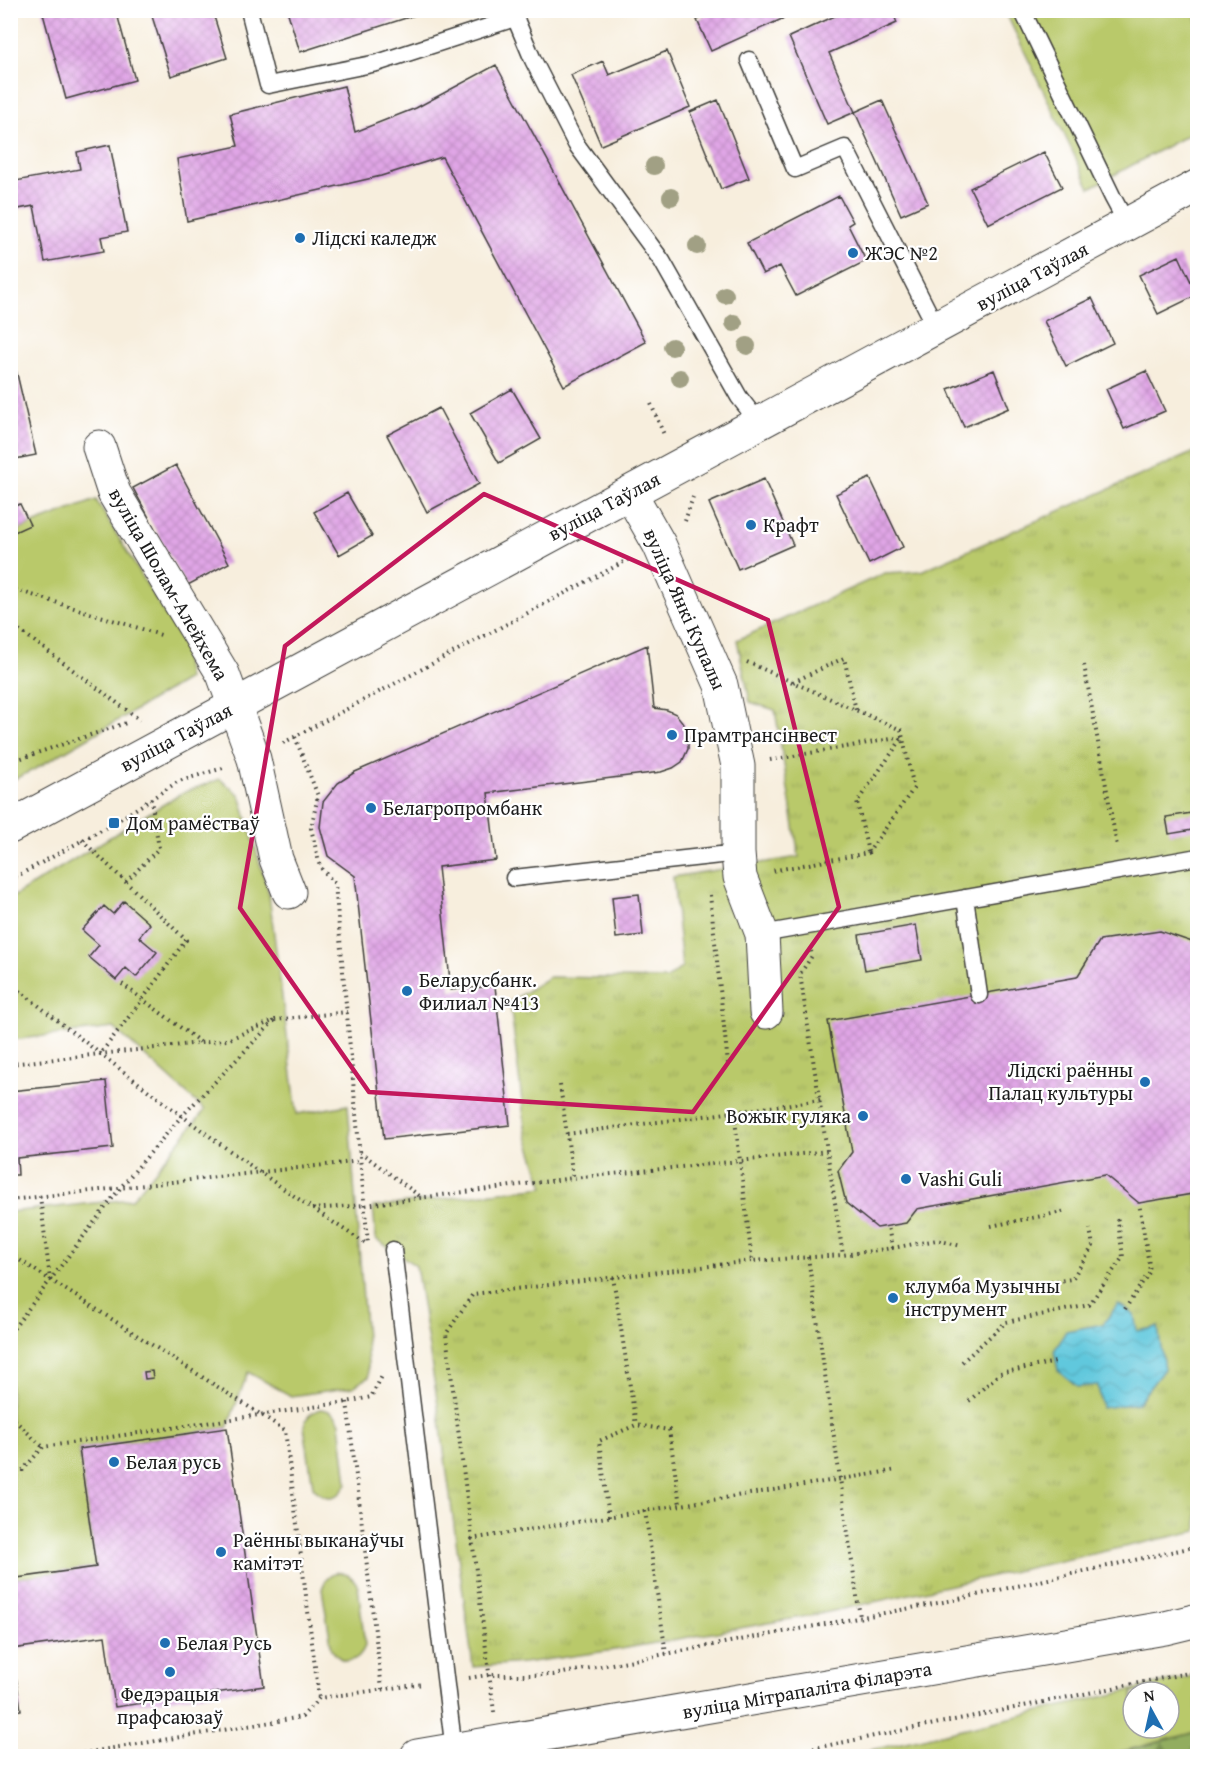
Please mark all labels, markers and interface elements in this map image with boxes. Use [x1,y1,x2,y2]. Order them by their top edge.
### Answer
place label: Лідскі каледж [312,223,437,252]
marker: Лідскі каледж [293,231,307,245]
street label: вуліца Таўлая [970,234,1093,317]
place label: ЖЭС №2 [864,238,938,267]
marker: ЖЭС №2 [846,246,860,260]
street label: вуліца Таўлая [542,464,665,547]
street label: вуліца Шолам-Алейхема [102,482,237,686]
place label: Крафт [763,510,819,539]
marker: Крафт [744,518,758,532]
street label: вуліца Янкі Купалы [637,523,734,694]
street label: вуліца Таўлая [114,695,237,778]
place label: Прамтрансінвест [684,720,837,749]
marker: Прамтрансінвест [665,728,679,742]
place label: Белагропромбанк [383,793,543,822]
marker: Белагропромбанк [364,801,378,815]
place label: Дом рамёстваў [125,808,260,837]
marker: Дом рамёстваў [107,816,121,830]
place label: Беларусбанк. Филиал №413 [419,965,540,1017]
marker: Беларусбанк. Филиал №413 [400,984,414,998]
place label: Лідскі раённы Палац культуры [989,1055,1133,1107]
marker: Лідскі раённы Палац культуры [1138,1075,1152,1089]
place label: Вожык гуляка [726,1101,851,1130]
marker: Вожык гуляка [856,1109,870,1123]
place label: Vashi Guli [918,1164,1003,1193]
marker: Vashi Guli [899,1172,913,1186]
place label: клумба Музычны інструмент [905,1271,1060,1323]
marker: клумба Музычны інструмент [886,1291,900,1305]
place label: Белая русь [126,1447,221,1476]
marker: Белая русь [107,1455,121,1469]
place label: Раённы выканаўчы камітэт [233,1525,404,1577]
marker: Раённы выканаўчы камітэт [214,1545,228,1559]
place label: Белая Русь [177,1628,272,1657]
marker: Белая Русь [158,1636,172,1650]
street label: вуліца Мітрапаліта Філарэта [680,1653,934,1726]
marker: Федэрацыя прафсаюзаў [163,1665,177,1679]
place label: Федэрацыя прафсаюзаў [117,1679,223,1731]
north arrow [1121,1680,1181,1740]
text: N [1142,1682,1156,1708]

